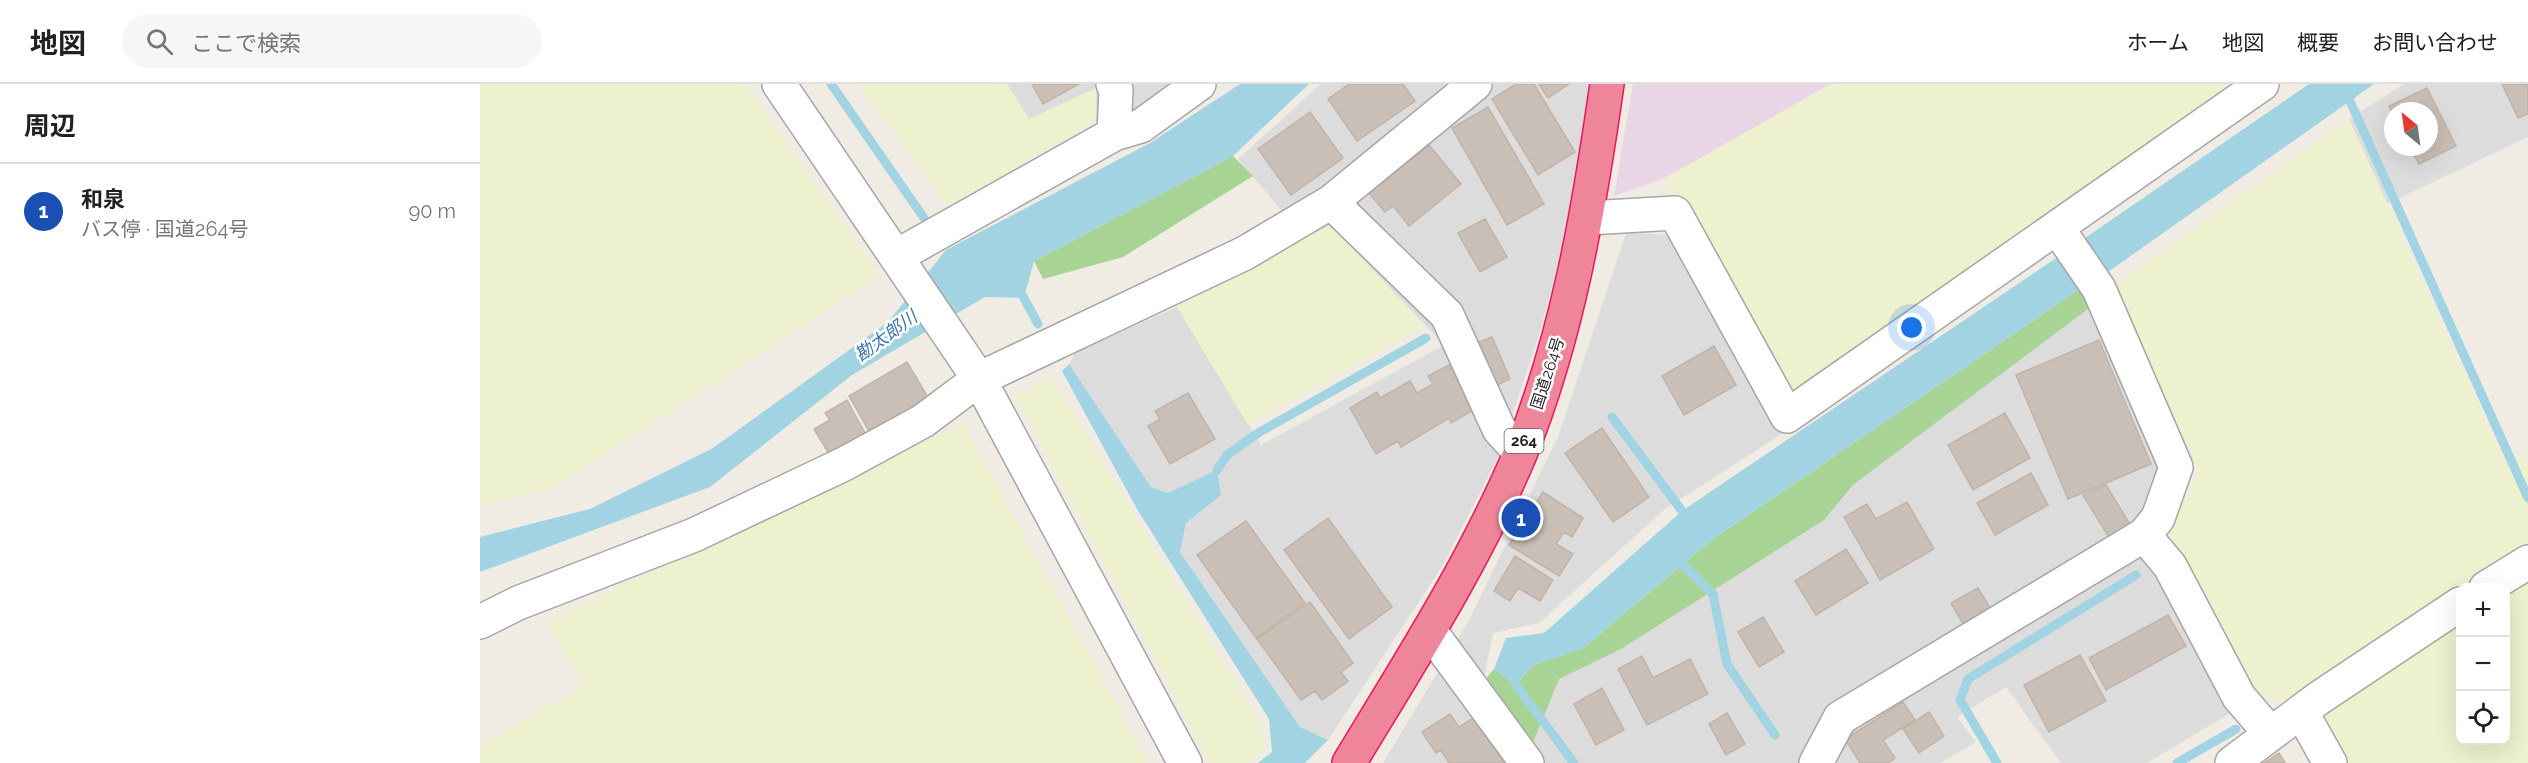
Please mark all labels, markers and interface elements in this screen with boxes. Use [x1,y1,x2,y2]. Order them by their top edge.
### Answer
search box [122,14,542,68]
icon: search [143,25,176,58]
text: 地図 [30,27,86,60]
text: ここで検索 [191,30,301,56]
text: ホーム [2127,30,2189,55]
text: 地図 [2222,30,2264,55]
text: 概要 [2297,30,2339,55]
text: お問い合わせ [2372,30,2498,55]
north arrow [2384,102,2438,156]
text: 周辺 [24,111,76,141]
text: 和泉 [81,186,125,212]
text: 1 [39,199,48,223]
text: 90 m [409,199,456,223]
text: バス停 · 国道264号 [81,217,248,241]
water label: 勘太郎川 [850,305,923,365]
your location [1897,313,1926,342]
street label: 国道264号 [1527,335,1568,412]
road number: 264 [1504,429,1544,453]
pin: 1 [1502,496,1540,540]
map controls [2456,583,2510,745]
button: + [2456,583,2510,637]
button: − [2456,637,2510,691]
button: locate [2456,691,2510,745]

